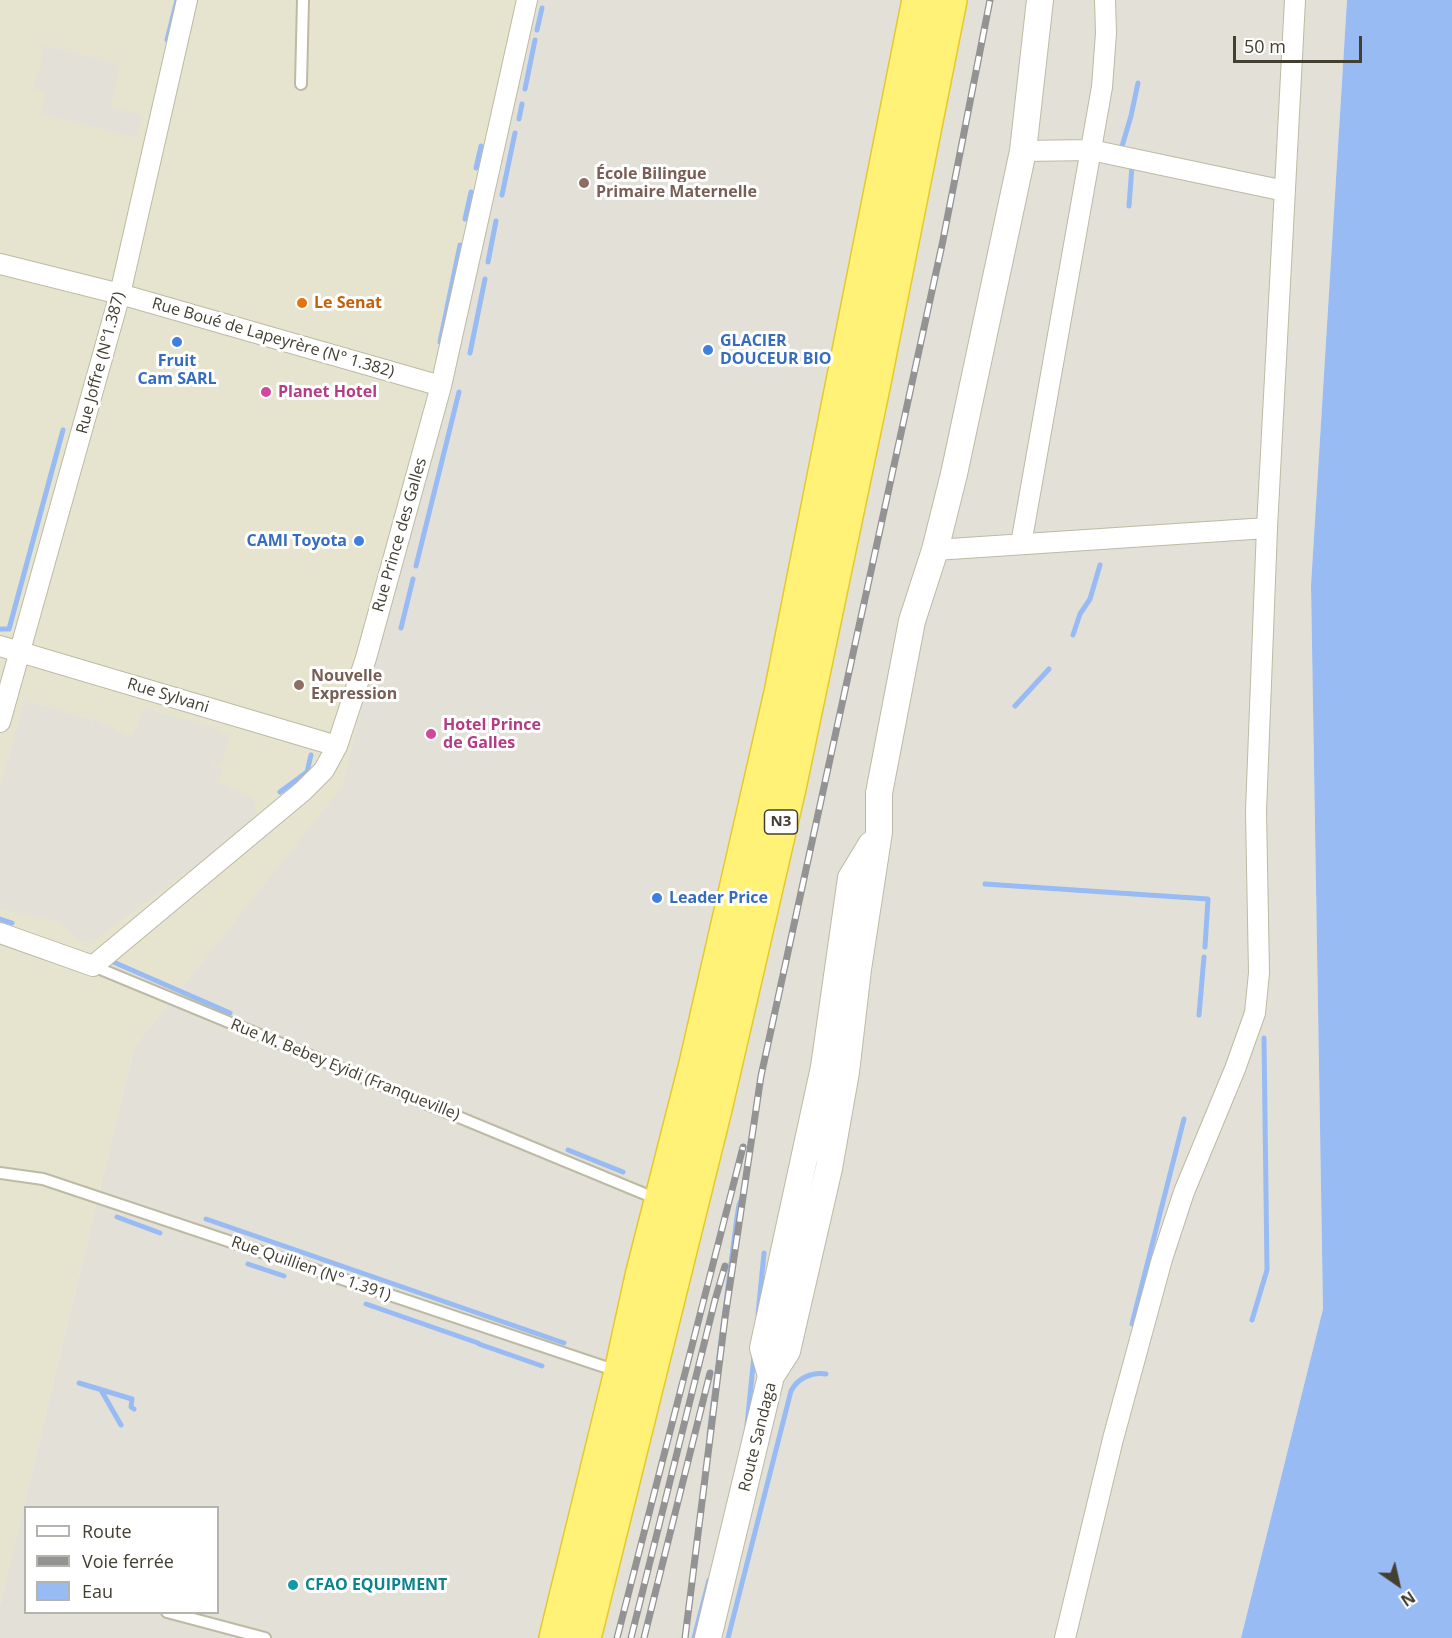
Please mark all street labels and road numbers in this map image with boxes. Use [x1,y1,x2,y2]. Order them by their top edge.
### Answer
street label: Rue Joffre (N°1.387) [73,290,129,436]
street label: Rue Boué de Lapeyrère (N° 1.382) [150,294,396,382]
street label: Rue Prince des Galles [369,456,431,614]
street label: Rue Sylvani [125,674,211,718]
road number: N3 [764,810,798,834]
street label: Rue M. Bebey Eyidi (Franqueville) [228,1015,462,1125]
street label: Rue Quillien (N° 1.391) [229,1233,393,1305]
street label: Route Sandaga [735,1380,781,1494]

